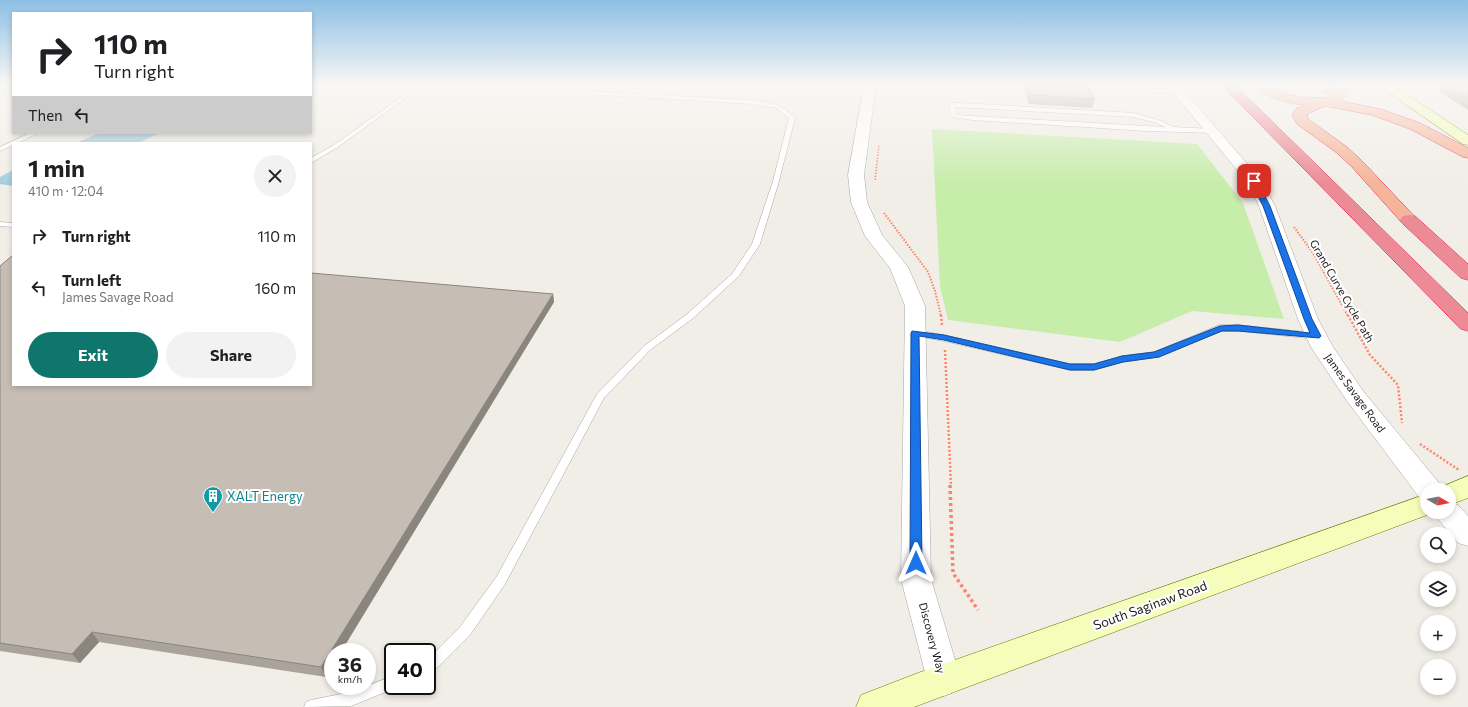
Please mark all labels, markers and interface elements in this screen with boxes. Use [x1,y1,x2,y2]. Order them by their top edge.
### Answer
text: 110 m [94,26,168,60]
icon: right [28,28,80,80]
text: Turn right [94,60,174,82]
icon: left [71,104,93,126]
text: Then [28,106,63,124]
text: 1 min [28,153,85,182]
button: close [254,155,296,197]
pin [1237,164,1271,198]
icon: arrive [1243,170,1265,192]
text: 410 m · 12:04 [28,183,103,199]
icon: right [28,225,50,247]
text: Turn right [62,227,131,245]
text: 110 m [257,227,296,245]
street label: Grand Curve Cycle Path [1308,237,1377,345]
text: Turn left [62,271,121,289]
icon: left [28,277,50,299]
text: 160 m [255,279,296,297]
text: James Savage Road [62,289,173,305]
button: Exit [28,332,158,378]
button: Share [166,332,296,378]
street label: James Savage Road [1322,351,1388,435]
north arrow [1420,483,1456,519]
map controls [1420,483,1456,695]
building icon: XALT Energy [202,485,224,513]
place label: XALT Energy [227,488,303,504]
button: search [1420,527,1456,563]
position arrow [895,542,937,584]
button: layers [1420,571,1456,607]
street label: South Saginaw Road [1091,577,1209,633]
street label: Discovery Way [917,601,948,675]
button: + [1420,615,1456,651]
speed limit sign: 40 [384,643,436,695]
text: 36 [338,652,362,676]
button: − [1420,659,1456,695]
text: km/h [338,673,362,685]

